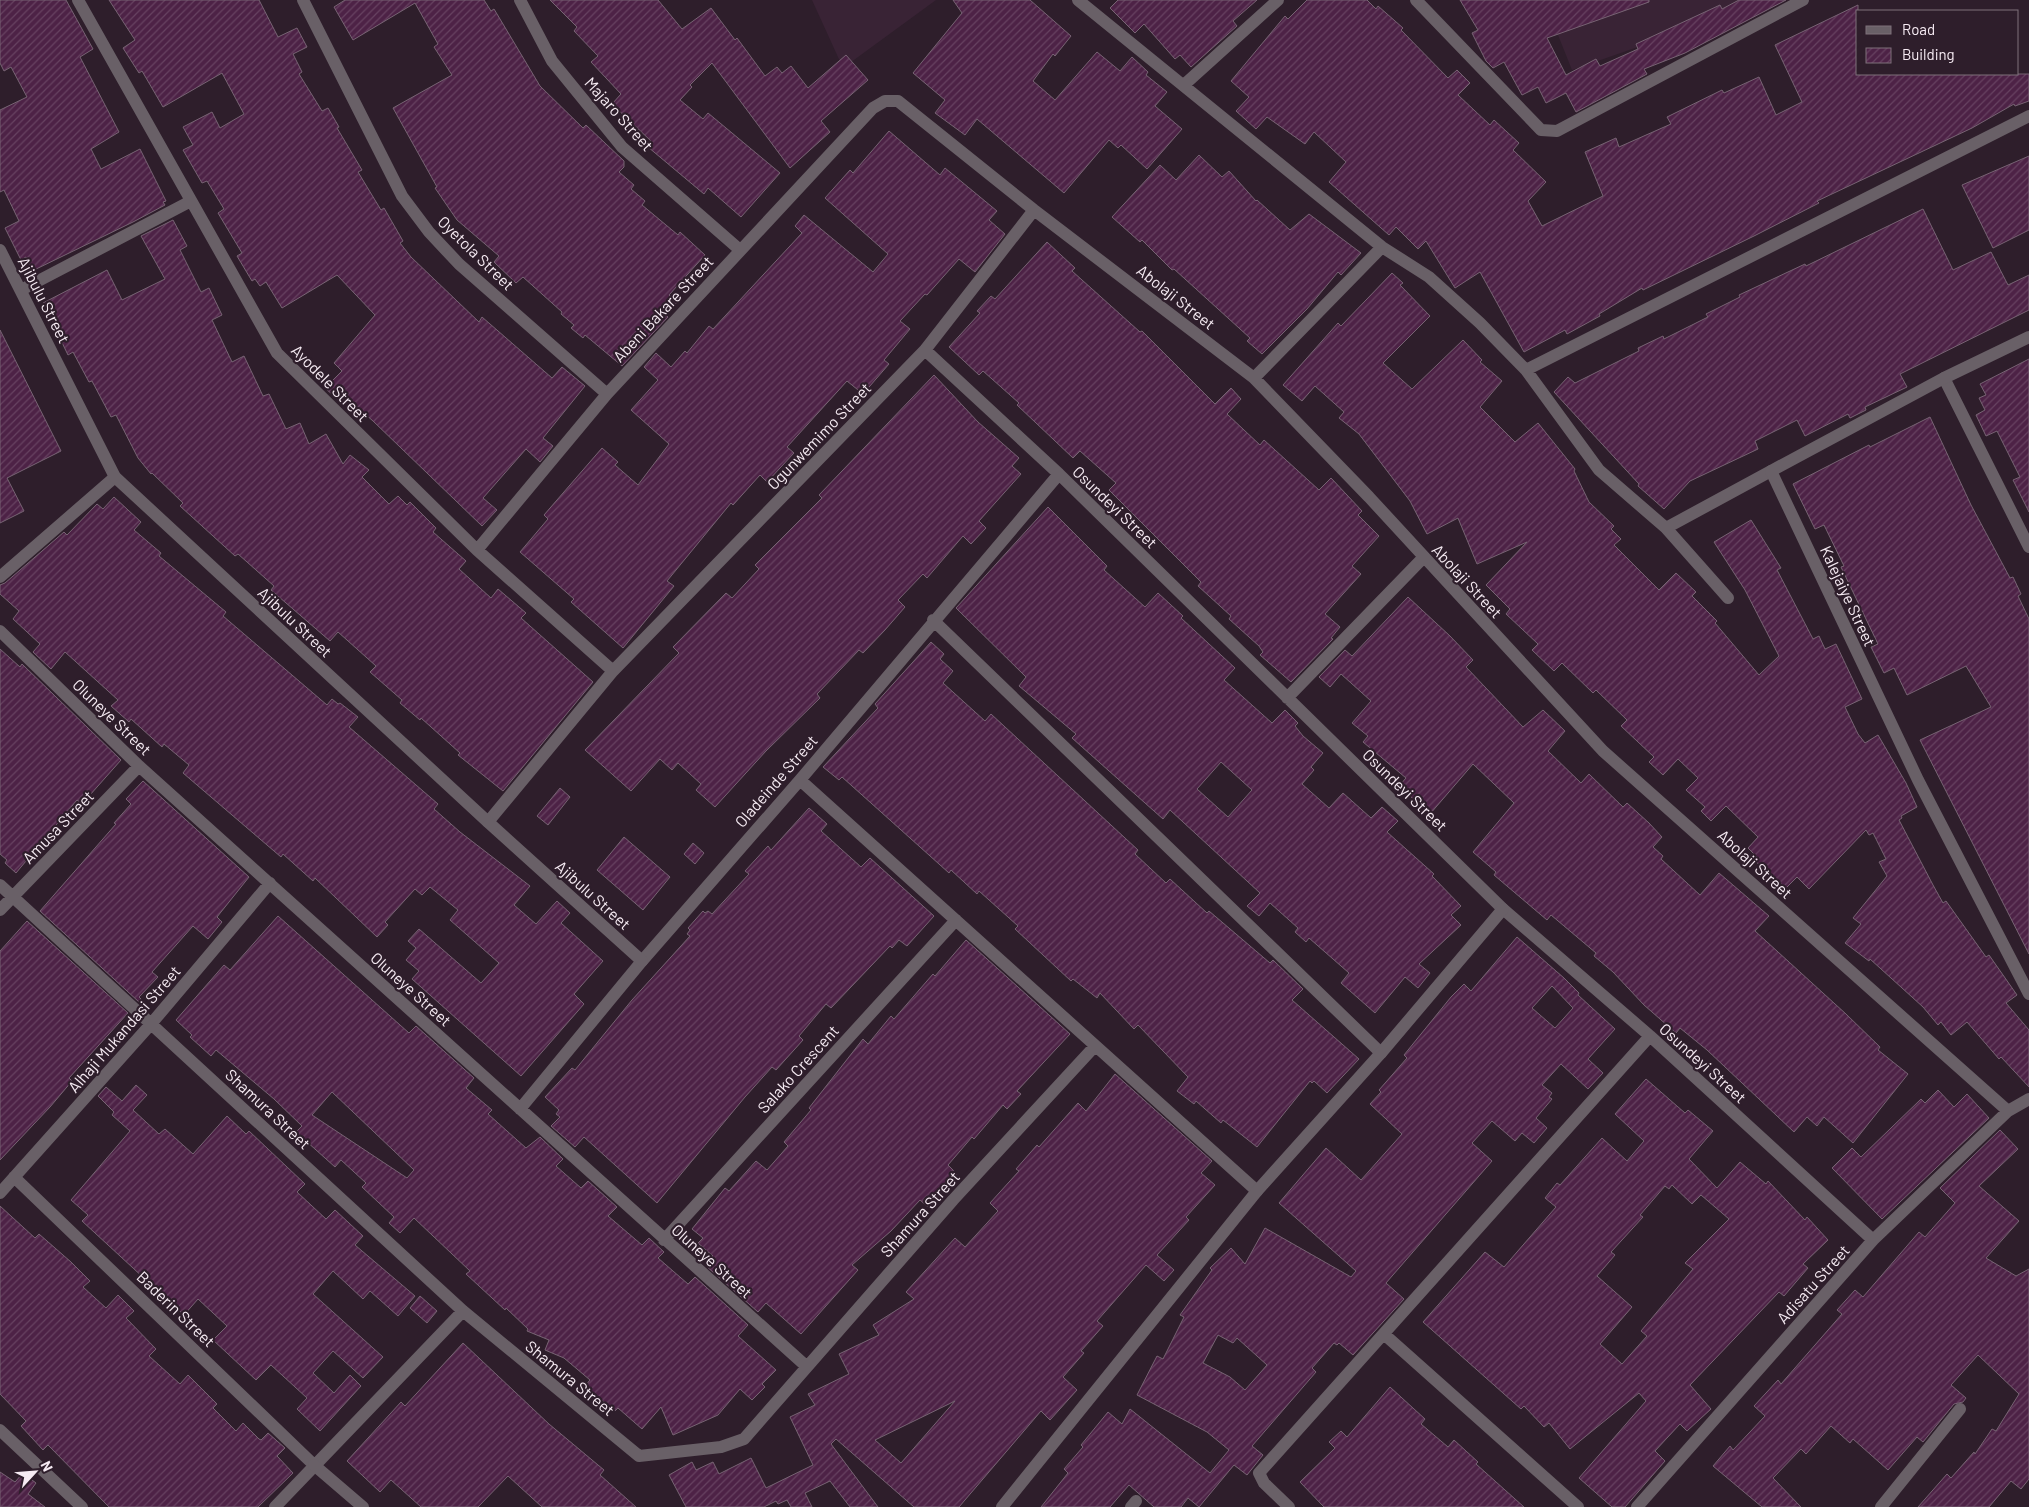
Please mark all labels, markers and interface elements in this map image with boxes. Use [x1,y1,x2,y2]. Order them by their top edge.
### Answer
legend [1856,10,2019,75]
text: Road [1902,20,1935,38]
text: Building [1902,45,1955,63]
street label: Majaro Street [581,73,658,155]
street label: Oyetola Street [434,212,518,294]
street label: Abeni Bakare Street [609,252,717,366]
street label: Ajibulu Street [15,254,74,346]
street label: Abolaji Street [1134,260,1219,333]
street label: Ayodele Street [288,340,373,425]
street label: Ogunwemimo Street [763,378,875,493]
street label: Osundeyi Street [1069,462,1162,552]
street label: Abolaji Street [1428,540,1506,621]
street label: Kalejaiye Street [1817,542,1880,649]
street label: Ajibulu Street [254,583,336,661]
street label: Oluneye Street [69,675,155,759]
street label: Oladeinde Street [730,731,821,831]
street label: Osundeyi Street [1359,745,1452,835]
street label: Amusa Street [18,786,97,867]
street label: Abolaji Street [1714,825,1797,902]
street label: Ajibulu Street [552,856,635,933]
street label: Oluneye Street [367,948,455,1030]
street label: Alhaji Mukandasi Street [63,961,184,1096]
street label: Osundeyi Street [1656,1019,1751,1107]
street label: Salako Crescent [753,1021,842,1117]
street label: Shamura Street [222,1065,315,1153]
street label: Shamura Street [876,1167,963,1260]
street label: Oluneye Street [668,1220,756,1302]
street label: Adisatu Street [1772,1240,1853,1327]
street label: Baderin Street [133,1267,219,1350]
street label: Shamura Street [522,1336,619,1419]
north arrow [10,1447,60,1497]
text: N [37,1458,57,1474]

